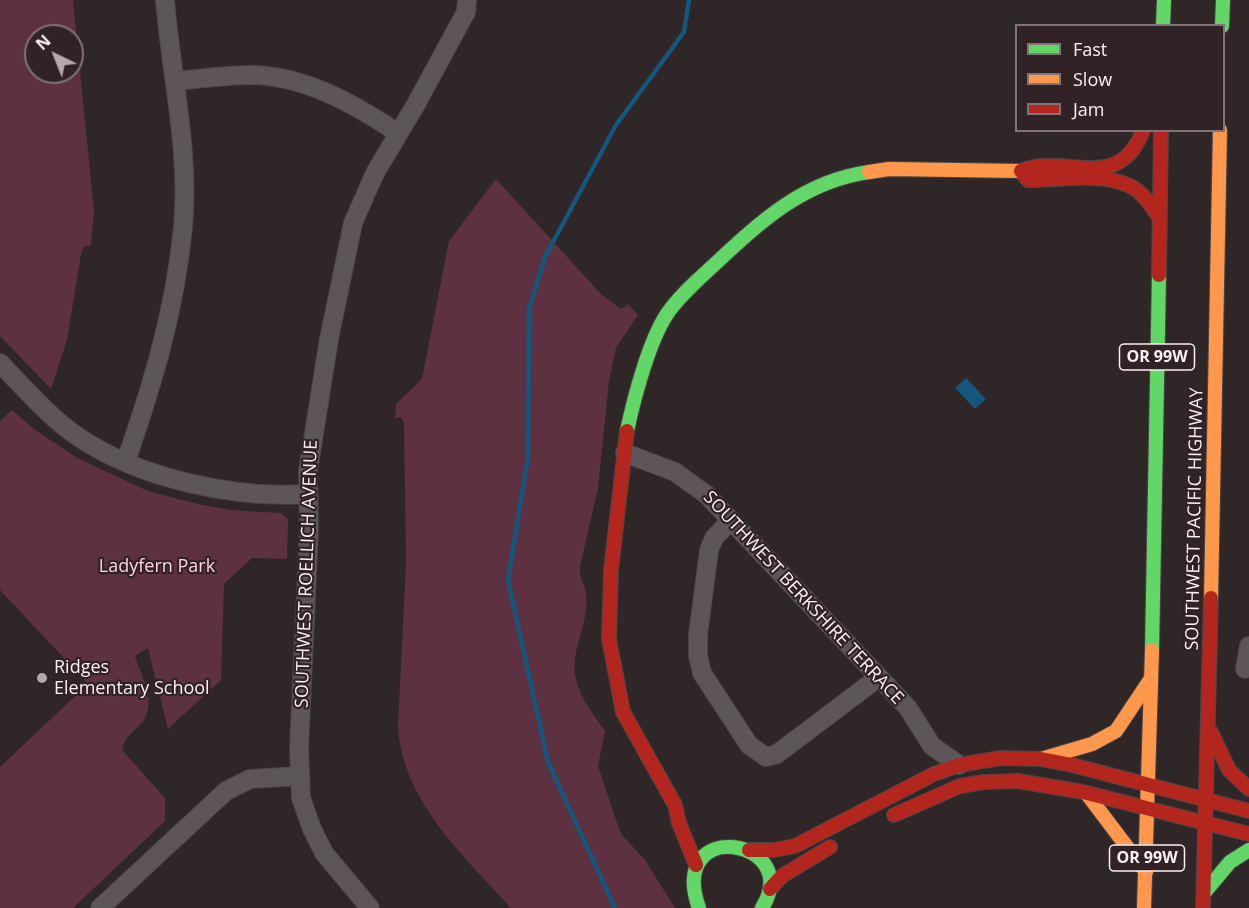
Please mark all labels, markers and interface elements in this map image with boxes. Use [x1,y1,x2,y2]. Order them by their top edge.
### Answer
north arrow [24,24,84,84]
legend [1015,24,1225,132]
text: N [31,30,55,55]
text: Fast [1073,37,1107,61]
text: Slow [1073,67,1112,91]
text: Jam [1073,97,1105,121]
road number: OR 99W [1120,344,1194,370]
street label: SOUTHWEST PACIFIC HIGHWAY [1182,387,1208,651]
street label: SOUTHWEST ROELLICH AVENUE [292,440,322,708]
street label: SOUTHWEST BERKSHIRE TERRACE [698,487,908,709]
park label: Ladyfern Park [99,556,215,578]
place label: Ridges Elementary School [54,657,210,700]
marker: Ridges Elementary School [35,671,49,685]
road number: OR 99W [1110,845,1184,871]

